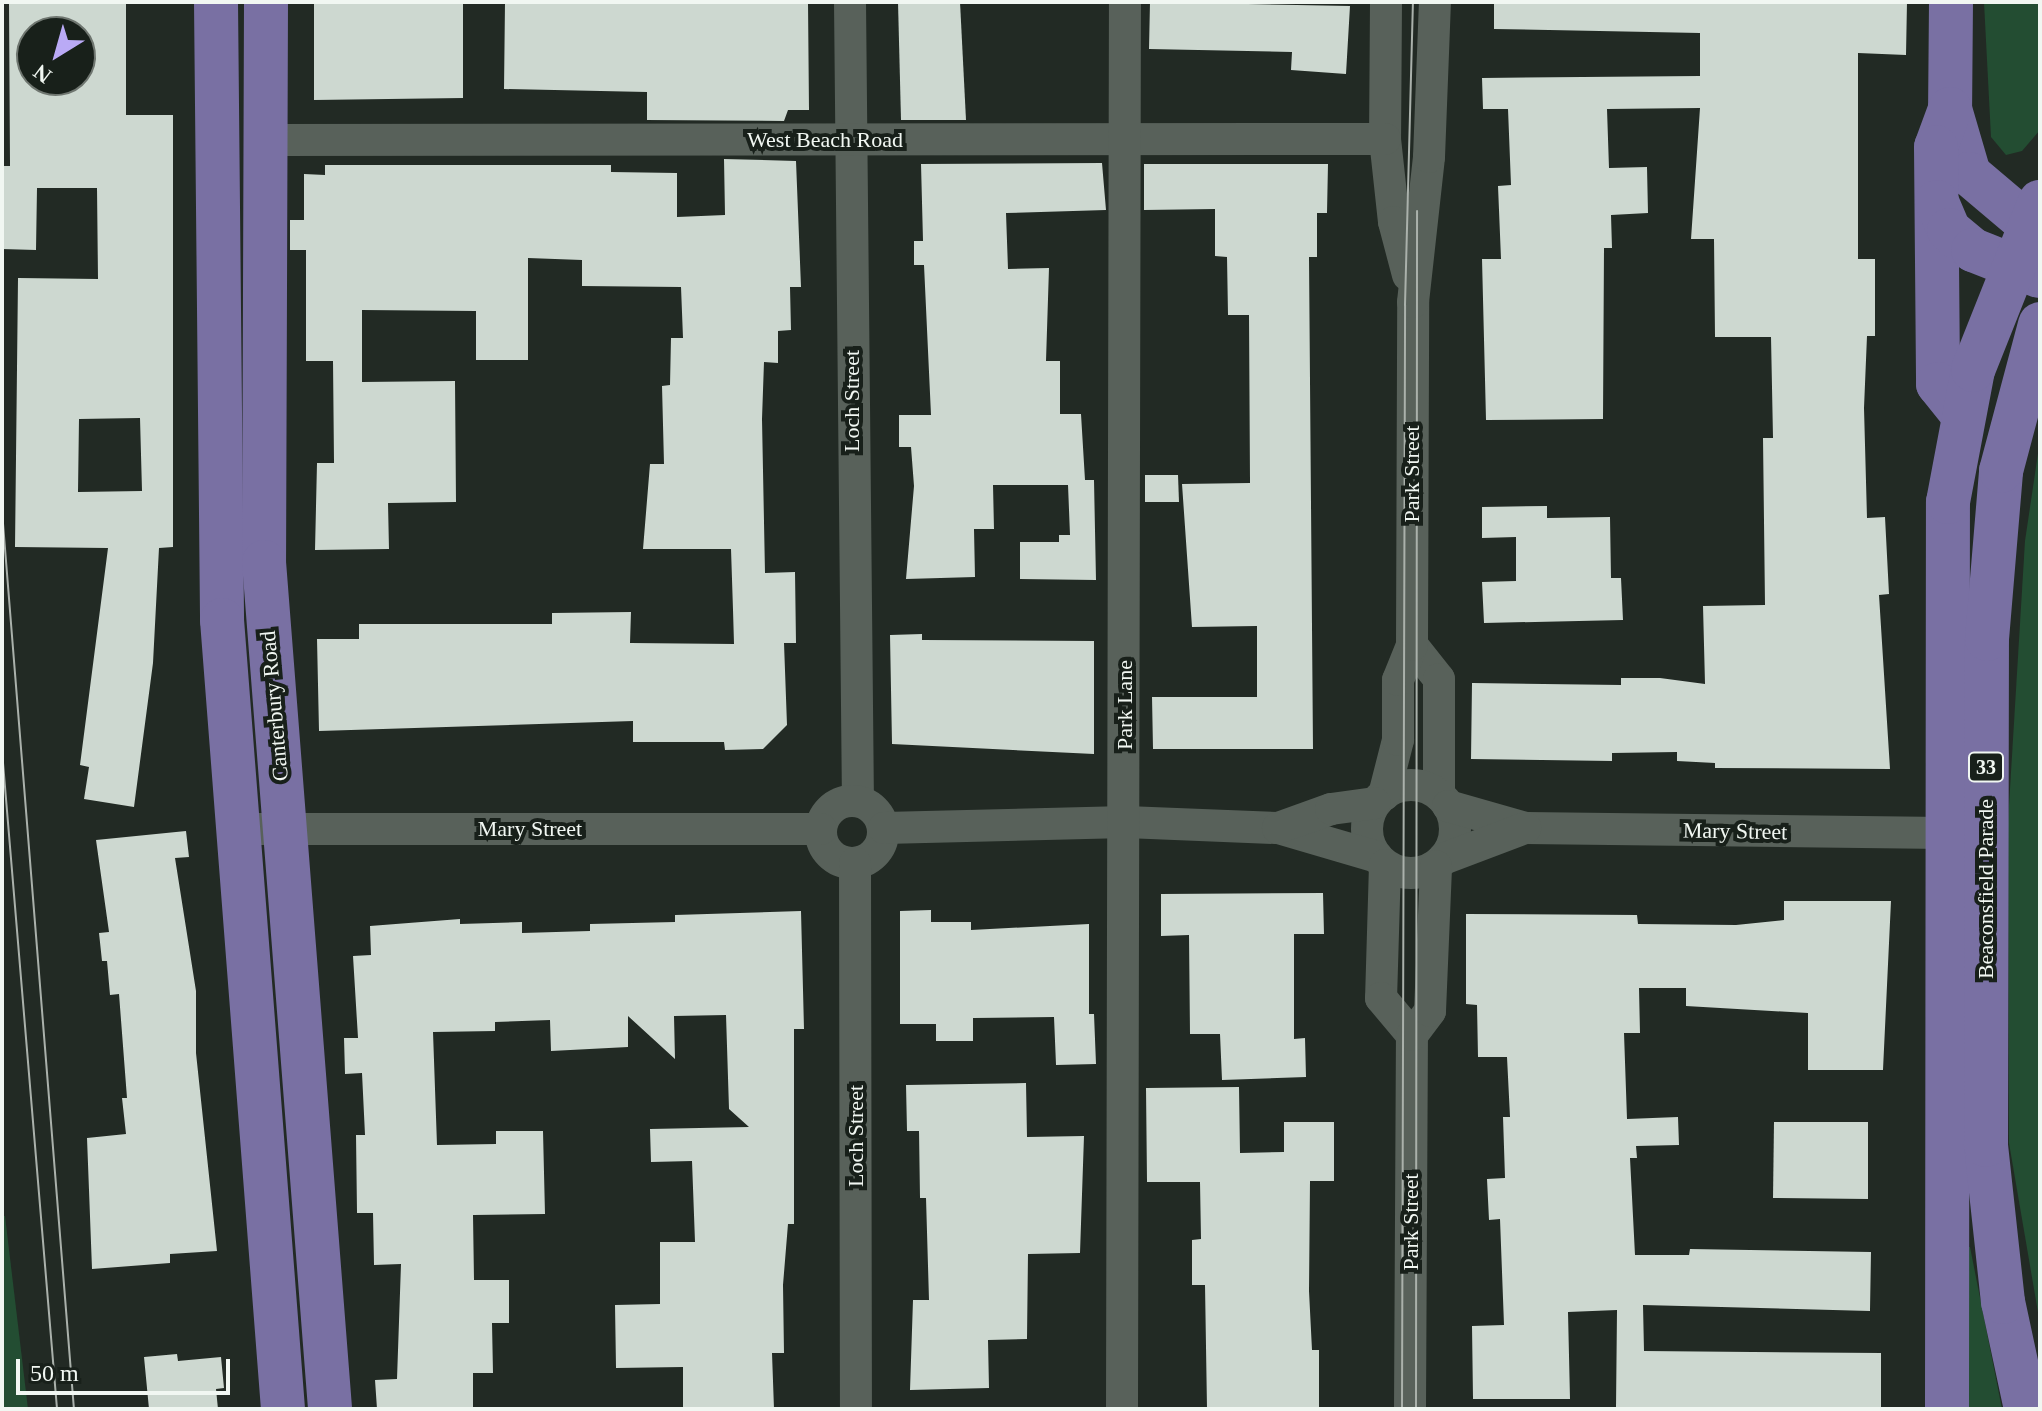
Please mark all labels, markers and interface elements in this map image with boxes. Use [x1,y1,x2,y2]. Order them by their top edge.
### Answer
north arrow [16,16,96,96]
text: N [29,59,56,89]
street label: West Beach Road [747,127,903,153]
street label: Loch Street [839,350,865,452]
street label: Park Street [1399,425,1425,523]
street label: Canterbury Road [254,630,294,782]
street label: Park Lane [1112,660,1138,750]
road number: 33 [1968,751,2004,783]
street label: Beaconsfield Parade [1973,799,1999,979]
street label: Mary Street [478,816,582,842]
street label: Mary Street [1683,817,1787,845]
street label: Loch Street [843,1085,869,1187]
street label: Park Street [1398,1173,1424,1271]
scale bar [20,1343,234,1393]
text: 50 m [30,1360,79,1386]

